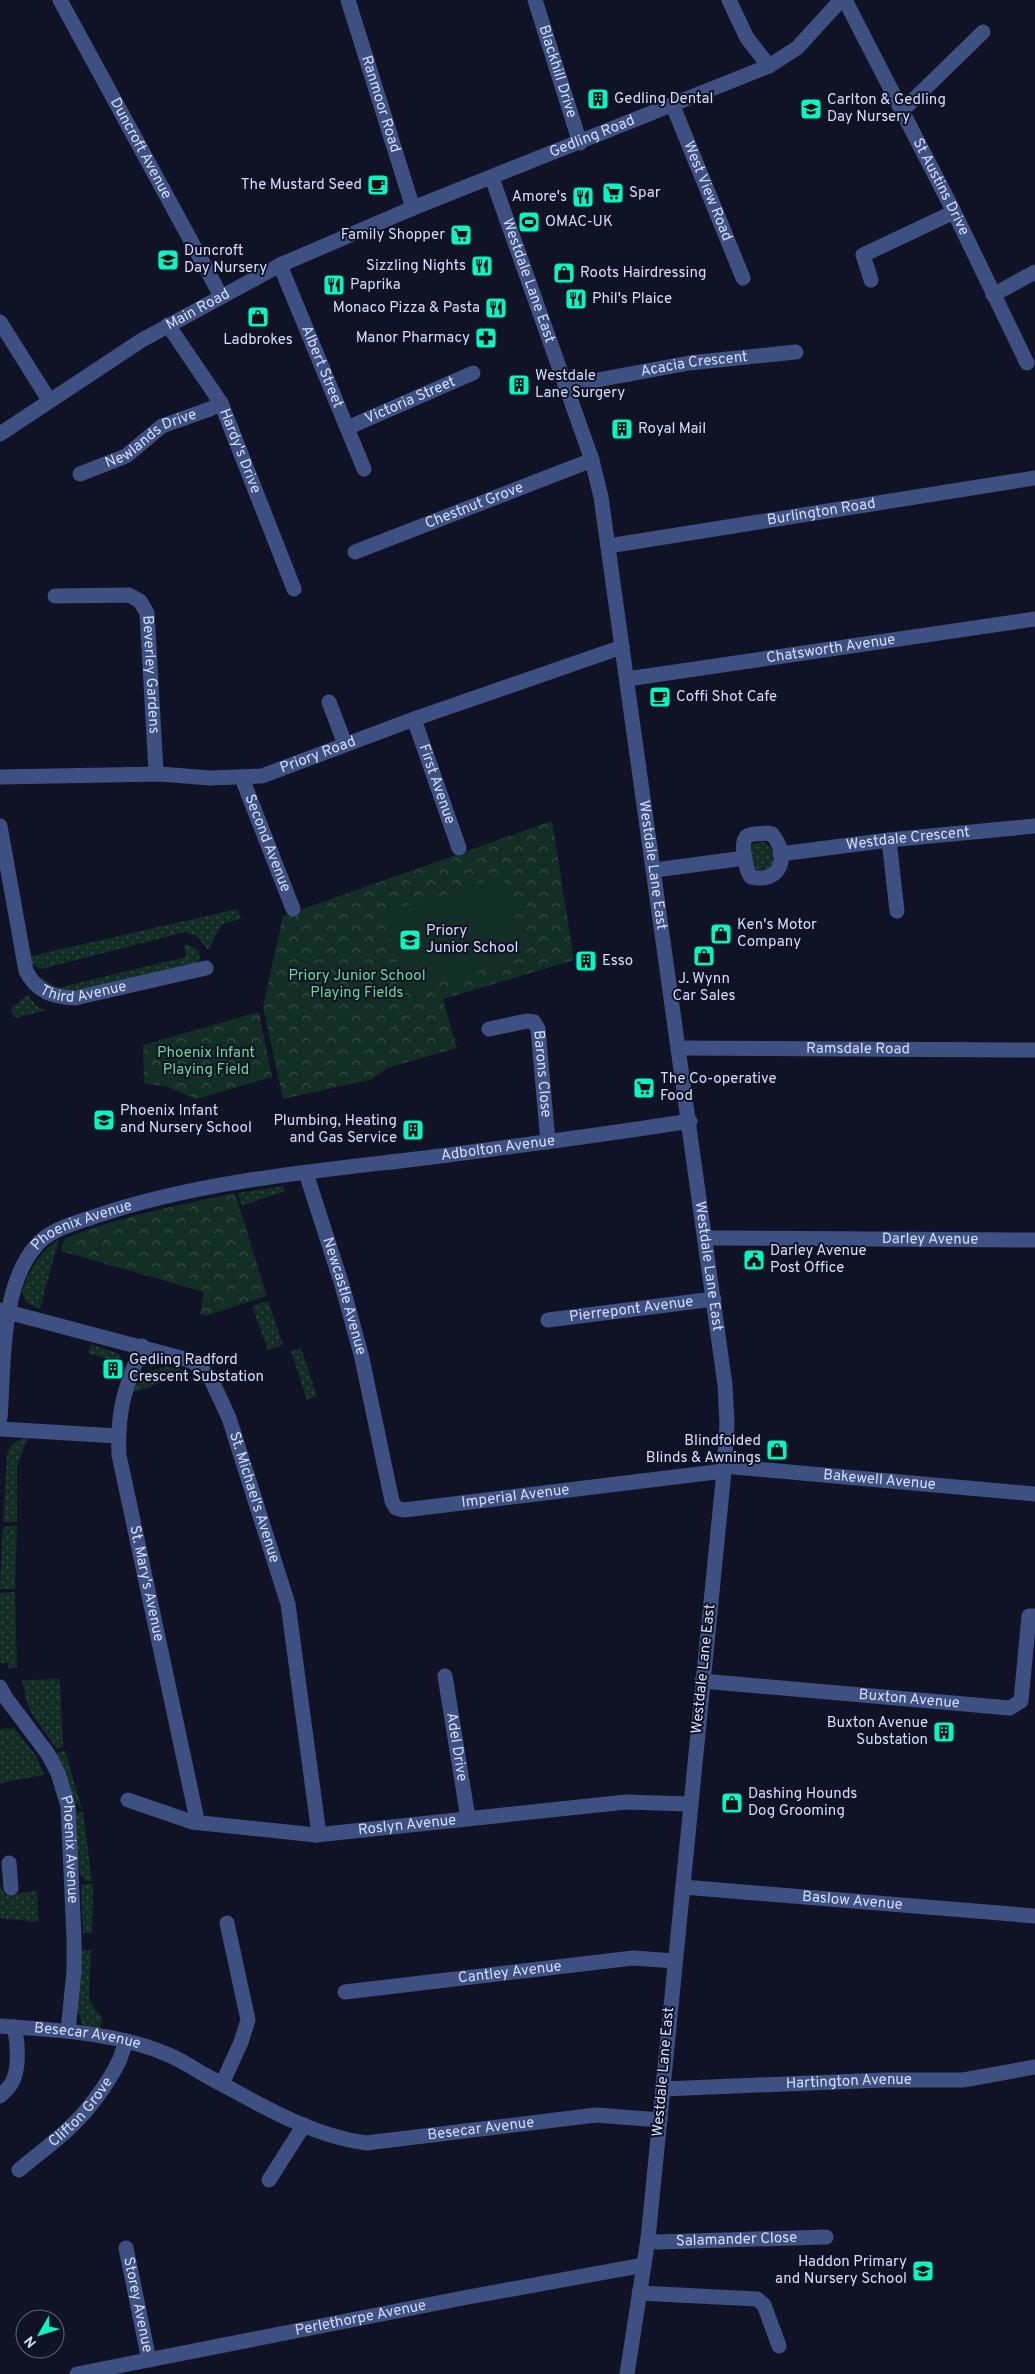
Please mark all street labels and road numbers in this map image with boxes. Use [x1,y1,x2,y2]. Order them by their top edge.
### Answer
street label: Blackhill Drive [534,23,581,120]
street label: Ranmoor Road [356,53,405,155]
street label: Duncroft Avenue [105,94,176,202]
street label: Gedling Road [547,111,638,162]
street label: St Austins Drive [908,135,973,239]
street label: West View Road [679,138,737,244]
street label: Westdale Lane East [498,216,559,345]
street label: Main Road [163,285,233,335]
street label: Albert Street [296,323,347,411]
street label: Acacia Crescent [639,348,749,381]
street label: Victoria Street [362,372,459,429]
street label: Newlands Drive [102,405,199,473]
street label: Hardy's Drive [215,406,265,496]
street label: Chestnut Grove [422,478,526,533]
street label: Burlington Road [766,494,877,530]
street label: Beverley Gardens [138,615,163,734]
street label: Chatsworth Avenue [765,630,897,668]
street label: Priory Road [277,732,359,778]
street label: First Avenue [414,742,459,827]
street label: Second Avenue [240,792,295,895]
street label: Westdale Lane East [634,799,671,931]
street label: Westdale Crescent [845,823,971,855]
street label: Third Avenue [36,977,128,1007]
street label: Barons Close [529,1029,555,1118]
street label: Ramsdale Road [806,1039,910,1059]
street label: Adbolton Avenue [440,1131,556,1165]
street label: Phoenix Avenue [27,1196,134,1254]
street label: Westdale Lane East [690,1200,727,1332]
street label: Darley Avenue [882,1230,978,1249]
street label: Newcastle Avenue [318,1235,370,1357]
street label: Pierrepont Avenue [568,1292,695,1327]
street label: St. Michael's Avenue [224,1429,284,1565]
street label: Bakewell Avenue [822,1465,936,1495]
street label: Imperial Avenue [460,1480,570,1512]
street label: St. Mary's Avenue [125,1524,168,1643]
street label: Westdale Lane East [688,1603,720,1735]
street label: Buxton Avenue [858,1685,961,1713]
street label: Adel Drive [442,1711,471,1783]
street label: Phoenix Avenue [56,1793,82,1904]
street label: Roslyn Avenue [357,1811,457,1840]
street label: Baslow Avenue [801,1887,904,1915]
street label: Cantley Avenue [457,1957,563,1988]
street label: Westdale Lane East [649,2006,679,2138]
street label: Besecar Avenue [33,2019,143,2054]
street label: Hartington Avenue [786,2070,912,2093]
street label: Clifton Grove [45,2074,117,2152]
street label: Besecar Avenue [426,2113,535,2145]
street label: Salamander Close [676,2228,797,2251]
street label: Storey Avenue [119,2255,157,2354]
street label: Perlethorpe Avenue [293,2296,428,2340]

